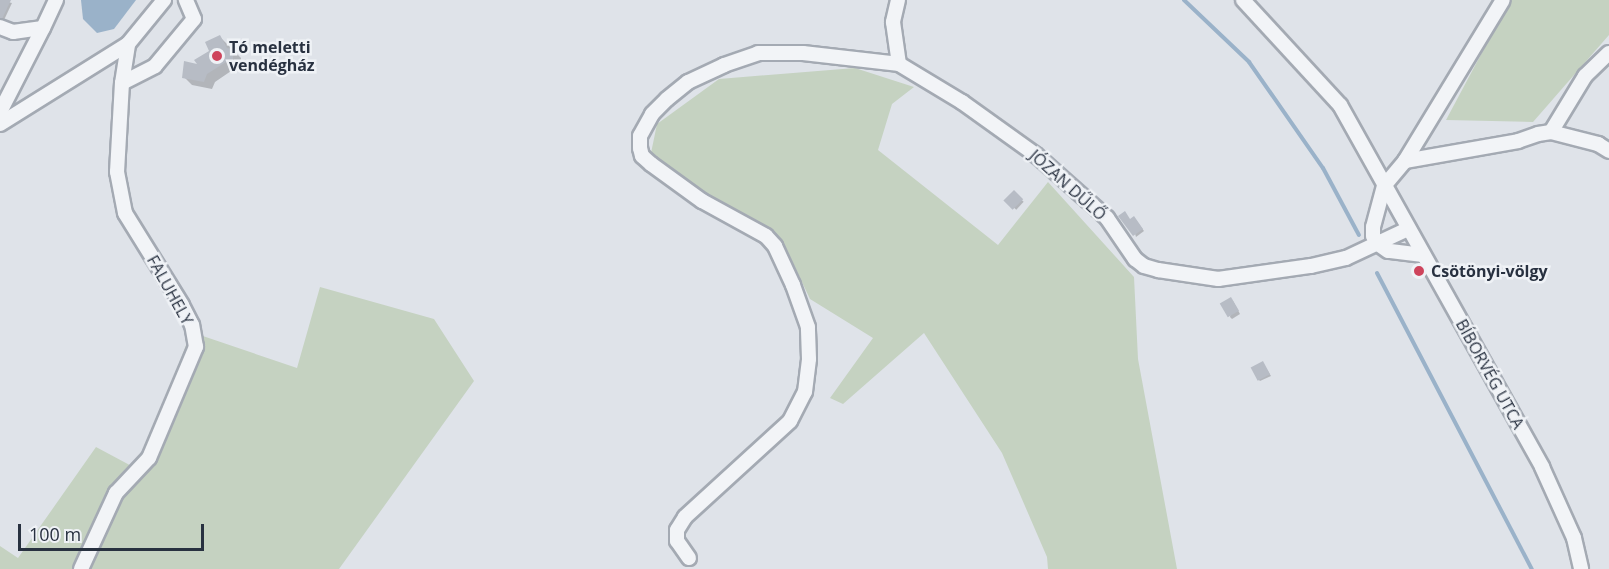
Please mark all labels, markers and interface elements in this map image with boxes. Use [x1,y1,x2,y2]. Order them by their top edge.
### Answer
place label: Tó meletti vendégház [229,37,315,75]
marker: Tó meletti vendégház [210,49,224,63]
street label: JÓZAN DŰLŐ [1026,146,1110,224]
street label: FALUHELY [143,252,197,328]
place label: Csötönyi-völgy [1431,261,1548,281]
marker: Csötönyi-völgy [1412,264,1426,278]
street label: BÍBORVÉG UTCA [1452,316,1528,432]
scale bar [21,512,207,550]
text: 100 m [29,522,81,546]

